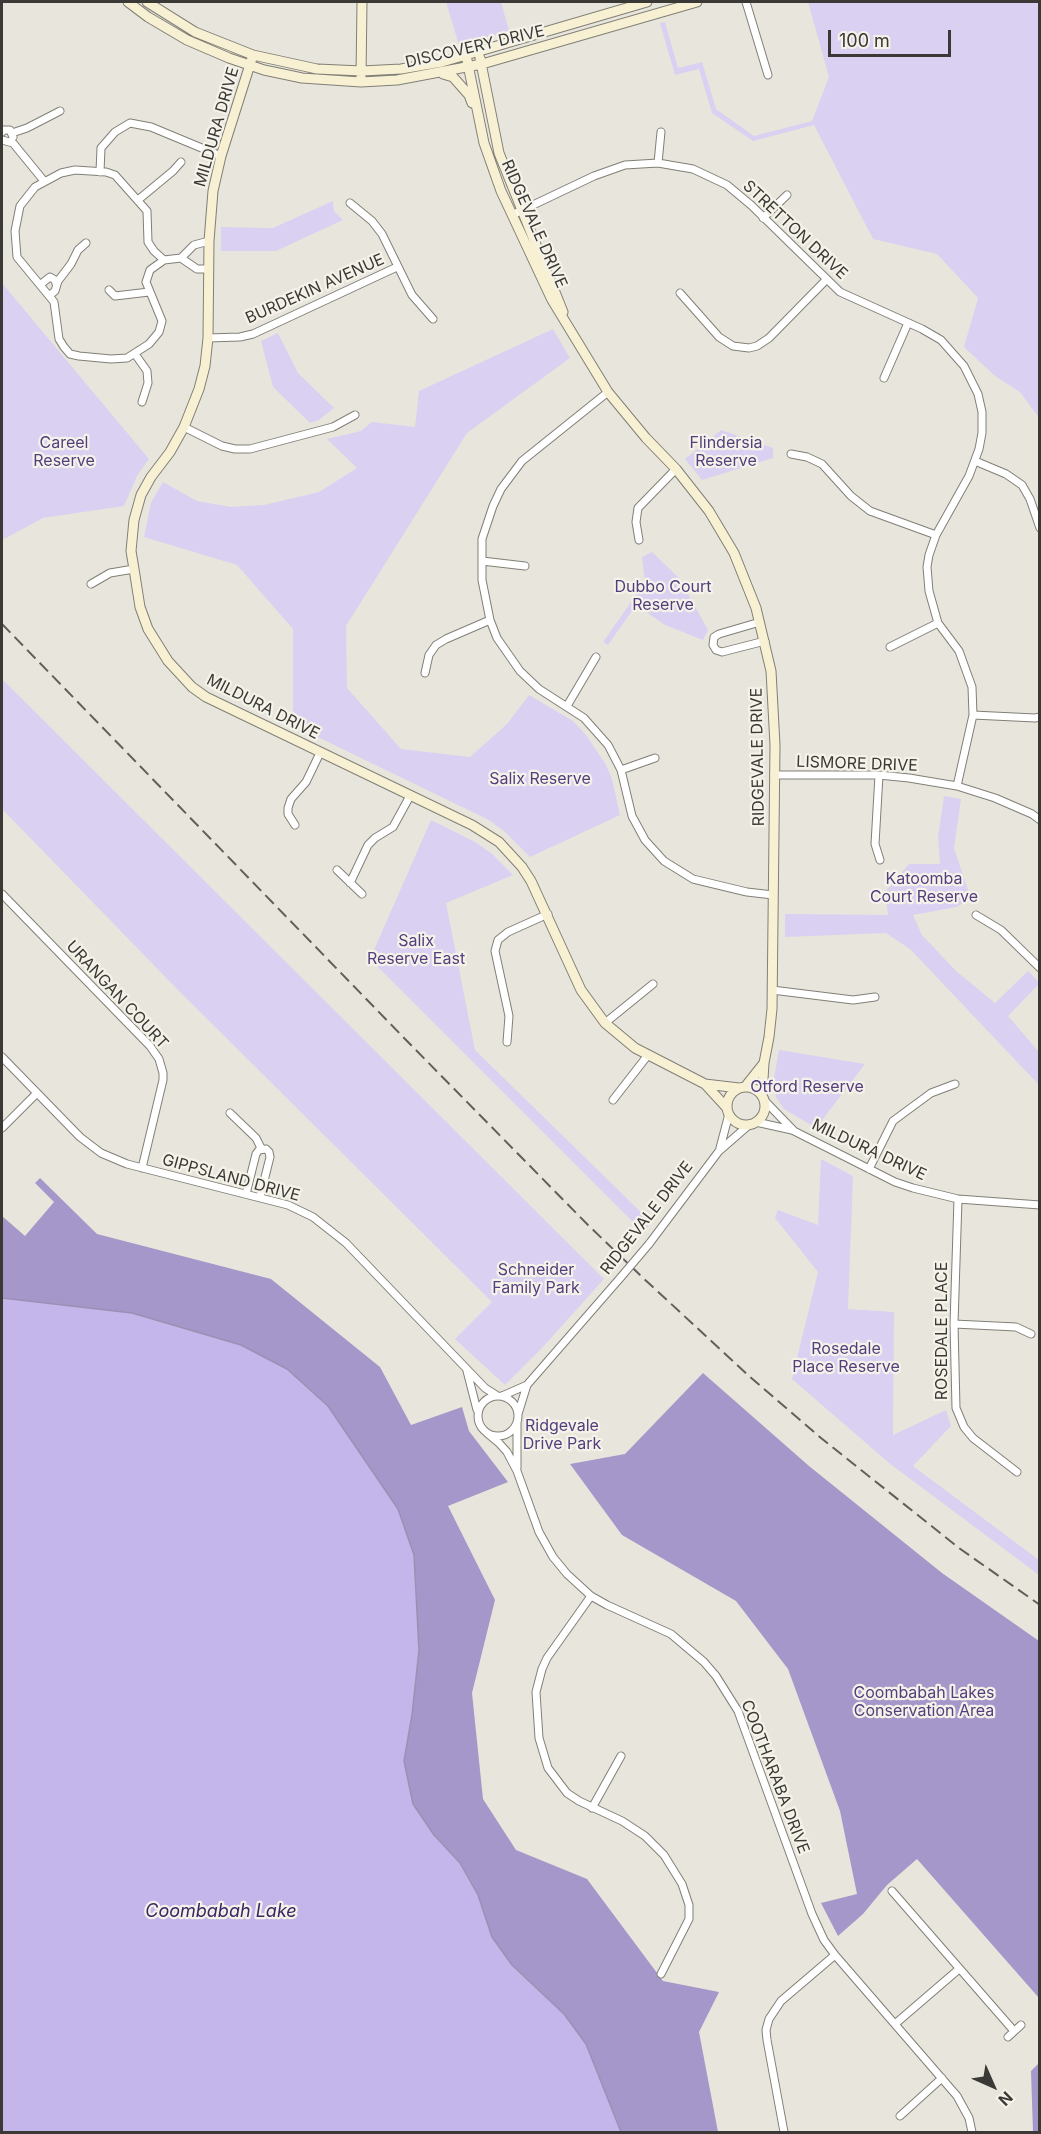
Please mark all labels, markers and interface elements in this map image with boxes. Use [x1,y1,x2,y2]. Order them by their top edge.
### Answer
scale bar [831,18,954,56]
street label: DISCOVERY DRIVE [404,22,546,72]
text: 100 m [839,30,890,51]
street label: MILDURA DRIVE [191,65,243,189]
street label: RIDGEVALE DRIVE [497,157,571,291]
street label: STRETTON DRIVE [739,177,851,283]
street label: BURDEKIN AVENUE [243,250,387,328]
park label: Careel Reserve [33,433,95,471]
park label: Flindersia Reserve [689,433,763,471]
park label: Dubbo Court Reserve [615,577,711,615]
street label: MILDURA DRIVE [203,670,323,744]
street label: RIDGEVALE DRIVE [747,688,769,826]
street label: LISMORE DRIVE [796,752,918,776]
park label: Salix Reserve [489,769,591,789]
park label: Katoomba Court Reserve [870,869,978,907]
park label: Salix Reserve East [367,931,465,969]
street label: URANGAN COURT [62,937,172,1053]
park label: Otford Reserve [750,1077,864,1097]
street label: MILDURA DRIVE [809,1115,929,1185]
street label: GIPPSLAND DRIVE [160,1150,302,1206]
street label: RIDGEVALE DRIVE [597,1157,697,1279]
park label: Schneider Family Park [492,1260,580,1298]
street label: ROSEDALE PLACE [932,1262,952,1400]
park label: Rosedale Place Reserve [792,1339,900,1377]
park label: Ridgevale Drive Park [523,1416,601,1454]
park label: Coombabah Lakes Conservation Area [854,1683,994,1721]
street label: COOTHARABA DRIVE [737,1697,813,1857]
water label: Coombabah Lake [145,1901,297,1923]
north arrow [963,2056,1023,2116]
text: N [994,2087,1017,2110]

